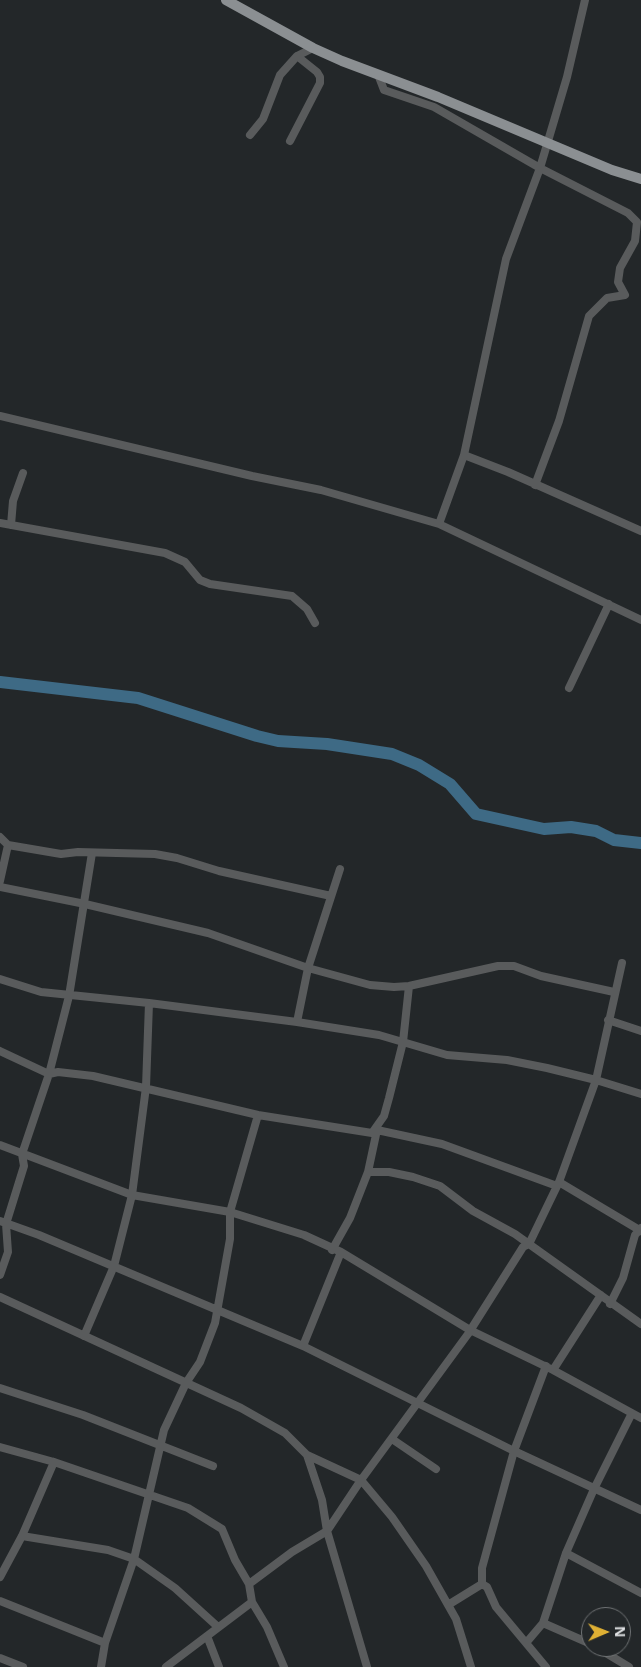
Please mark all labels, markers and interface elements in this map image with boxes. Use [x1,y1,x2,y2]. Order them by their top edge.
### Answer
north arrow [581,1607,631,1657]
text: N [611,1626,630,1638]

